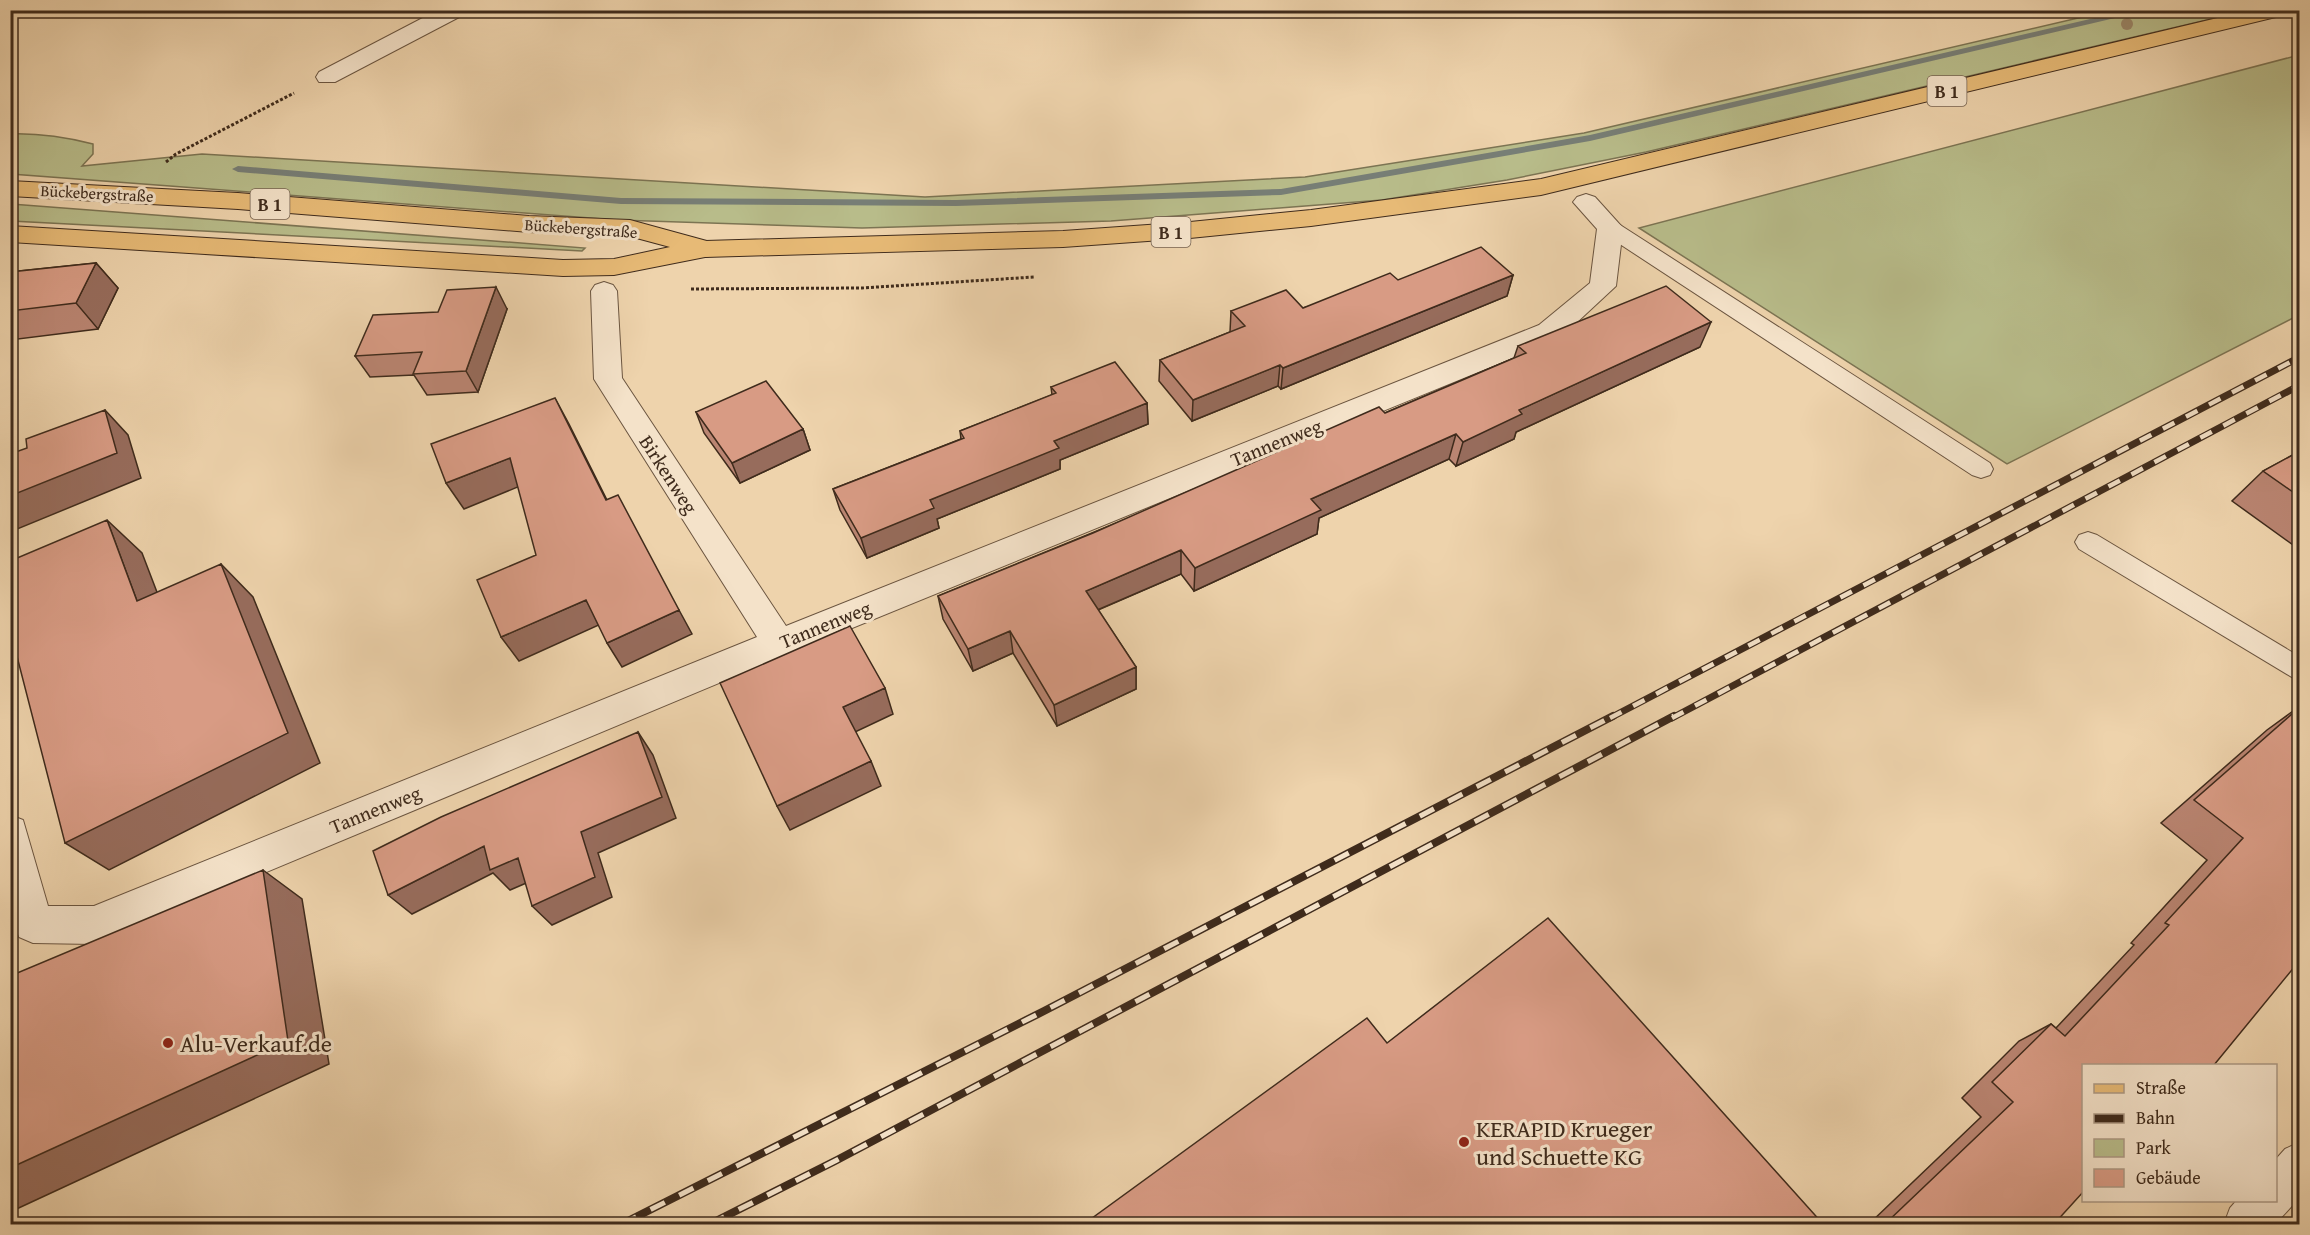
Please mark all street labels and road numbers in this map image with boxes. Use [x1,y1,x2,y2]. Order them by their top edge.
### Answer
road number: B 1 [1928,76,1966,106]
street label: Bückebergstraße [40,178,154,208]
road number: B 1 [250,189,290,219]
street label: Bückebergstraße [524,212,638,244]
road number: B 1 [1152,217,1190,247]
street label: Tannenweg [1226,411,1326,473]
street label: Birkenweg [633,429,705,519]
street label: Tannenweg [775,593,875,655]
street label: Tannenweg [325,778,425,840]

